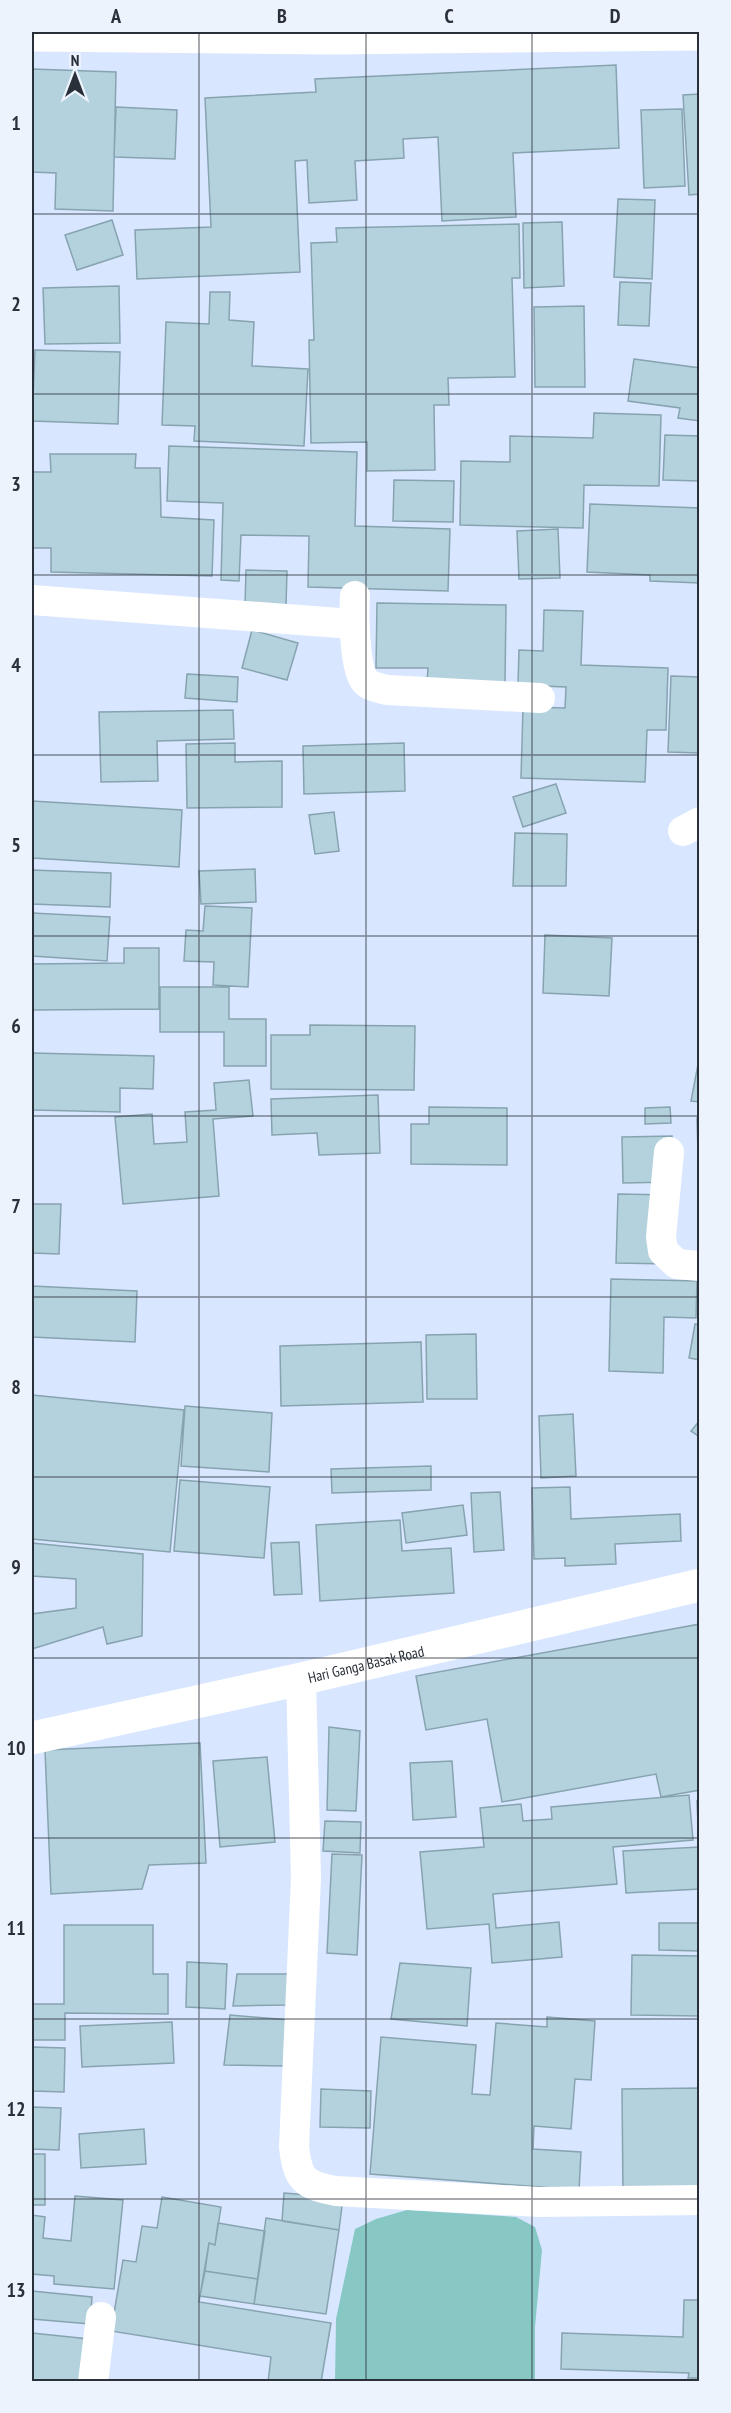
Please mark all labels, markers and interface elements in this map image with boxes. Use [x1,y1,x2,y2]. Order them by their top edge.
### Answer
text: A [110,3,122,29]
text: B [277,3,287,29]
text: C [444,3,454,29]
text: D [610,3,621,29]
north arrow [45,45,105,105]
text: N [71,50,79,70]
text: 1 [11,110,21,136]
text: 2 [11,291,21,317]
text: 3 [11,471,21,497]
text: 4 [11,652,21,678]
text: 5 [11,832,21,858]
text: 6 [11,1013,21,1039]
text: 7 [11,1193,21,1219]
text: 8 [11,1374,21,1400]
text: 9 [11,1554,21,1580]
street label: Hari Ganga Basak Road [306,1641,426,1687]
text: 10 [6,1735,26,1761]
text: 11 [6,1915,26,1941]
text: 12 [6,2096,26,2122]
text: 13 [6,2277,26,2303]

